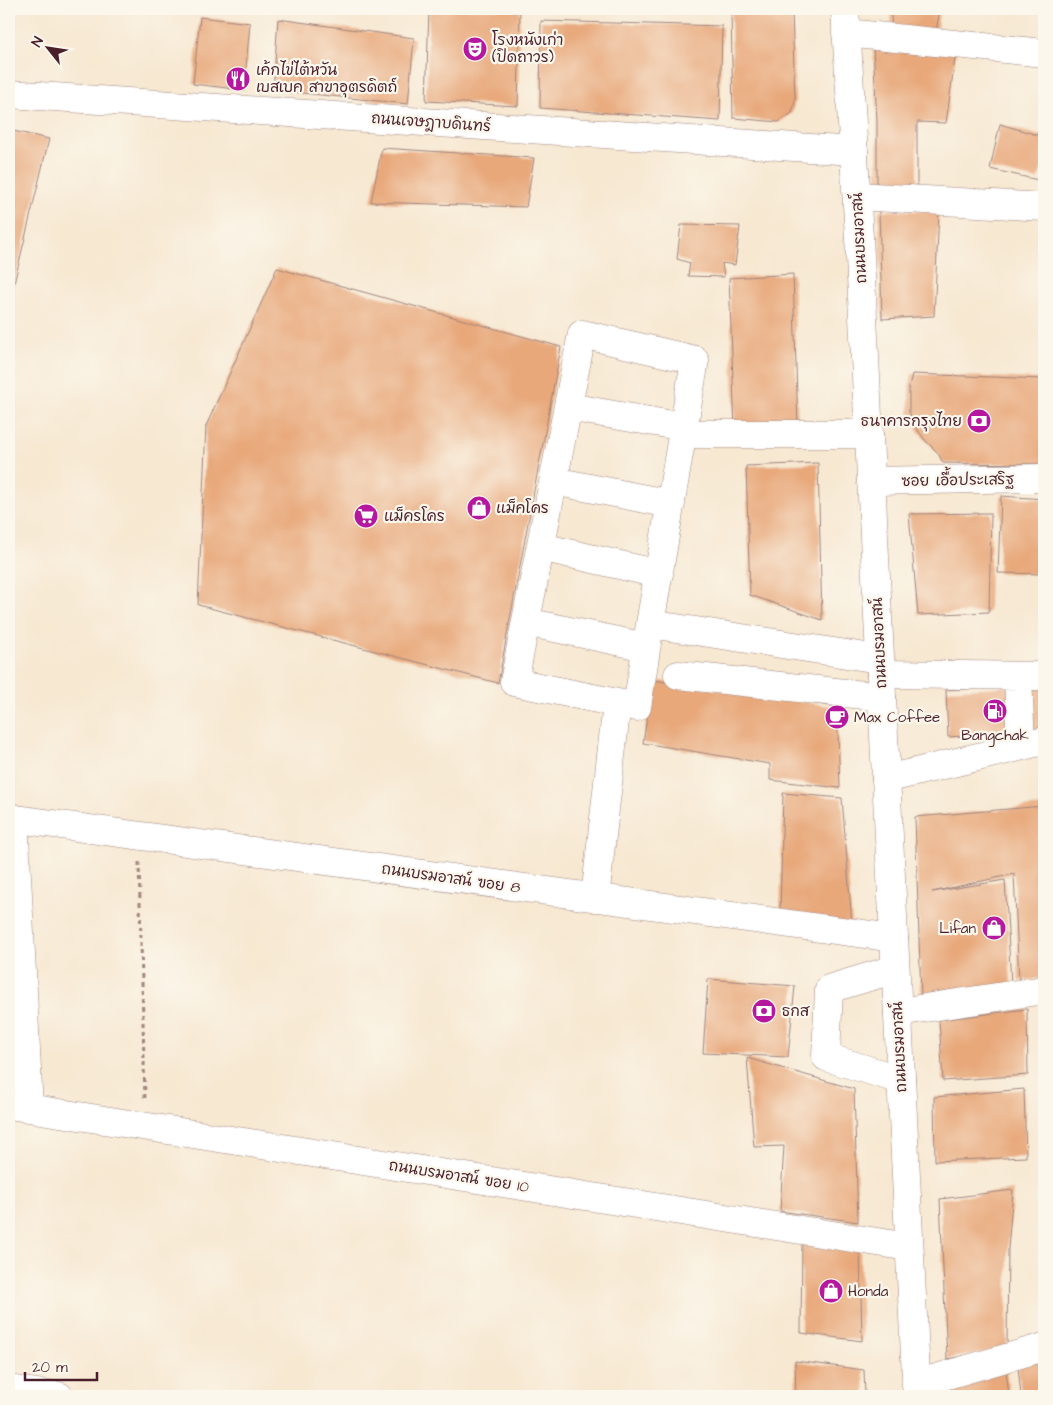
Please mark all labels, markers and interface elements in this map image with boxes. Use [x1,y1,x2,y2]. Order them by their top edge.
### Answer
north arrow [22,22,72,72]
place label: โรงหนังเก่า (ปิดถาวร) [492,30,563,68]
text: N [27,33,49,51]
theatre icon: โรงหนังเก่า (ปิดถาวร) [462,36,488,62]
place label: เค้กไข่ไต้หวัน เบสเบค สาขาอุตรดิตถ์ [256,60,397,98]
restaurant icon: เค้กไข่ไต้หวัน เบสเบค สาขาอุตรดิตถ์ [225,66,251,92]
street label: ถนนเจษฎาบดินทร์ [370,108,492,137]
street label: ถนนบรมอาสน์ [847,192,872,284]
bank icon: ธนาคารกรุงไทย [966,408,992,434]
place label: ธนาคารกรุงไทย [861,411,962,432]
street label: ซอย เอื้อประเสริฐ [901,465,1015,492]
shop icon: แม็คโคร [466,495,492,521]
place label: แม็คโคร [496,498,549,519]
supermarket icon: แม็ครโคร [353,503,379,529]
place label: แม็ครโคร [384,506,445,527]
street label: ถนนบรมอาสน์ [867,597,892,689]
fuel station icon: Bangchak [982,698,1008,724]
cafe icon: Max Coffee [824,704,850,730]
place label: Max Coffee [854,707,940,728]
place label: Bangchak [961,725,1029,747]
street label: ถนนบรมอาสน์ ฃอย 8 [380,858,522,899]
shop icon: Lifan [981,915,1007,941]
place label: Lifan [939,918,976,939]
bank icon: ธกส [751,998,777,1024]
place label: ธกส [782,1001,810,1022]
street label: ถนนบรมอาสน์ [887,1001,912,1093]
street label: ถนนบรมอาสน์ ฃอย 10 [387,1155,531,1198]
shop icon: Honda [818,1278,844,1304]
place label: Honda [848,1281,889,1302]
scale bar [25,1350,98,1382]
text: 20 m [32,1357,68,1378]

